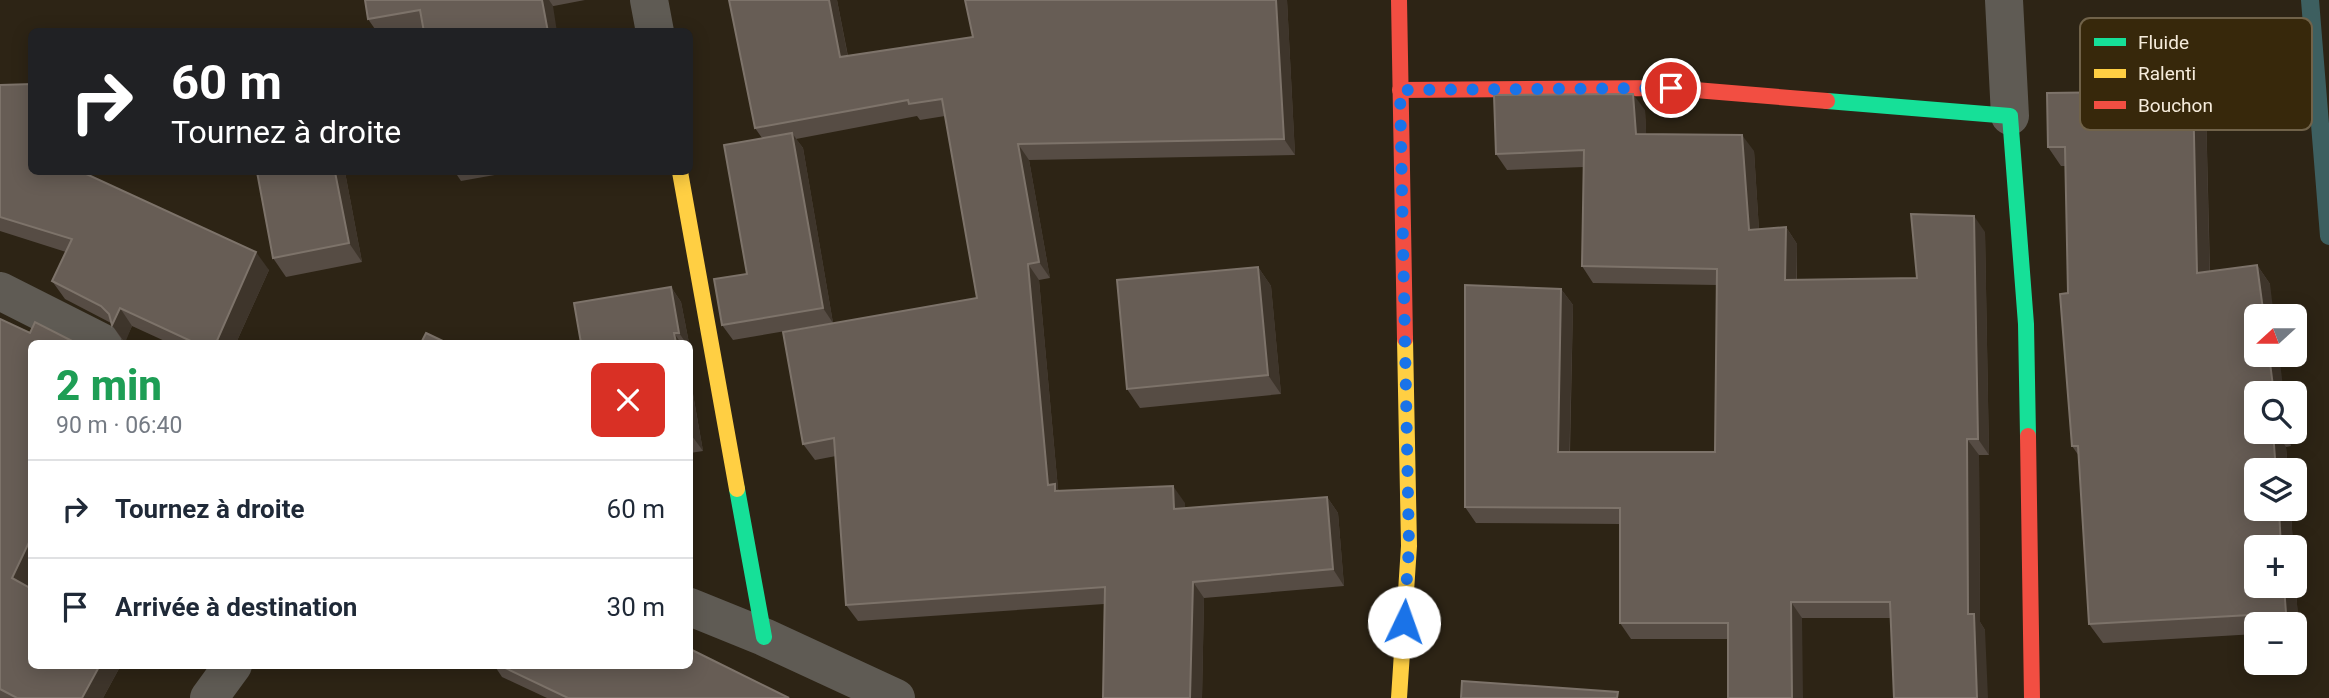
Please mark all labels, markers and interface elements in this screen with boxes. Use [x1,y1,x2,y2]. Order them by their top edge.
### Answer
legend [2080,18,2312,130]
text: Fluide [2138,31,2189,54]
text: 60 m [171,54,282,111]
icon: right [56,56,147,147]
pin [1641,58,1701,118]
text: Ralenti [2138,62,2196,85]
icon: arrive [1652,69,1690,107]
text: Bouchon [2138,94,2213,117]
text: Tournez à droite [171,113,401,151]
north arrow [2244,304,2306,368]
map controls [2244,304,2307,675]
text: 2 min [56,361,162,410]
button: close [591,363,665,437]
button: search [2244,381,2307,444]
text: 90 m · 06:40 [56,412,182,439]
button: layers [2244,458,2307,521]
icon: right [56,490,94,528]
text: Tournez à droite [115,494,305,524]
text: 60 m [607,494,665,524]
button: + [2244,535,2307,598]
position arrow [1367,585,1441,659]
icon: arrive [56,588,94,626]
text: Arrivée à destination [115,592,357,622]
text: 30 m [607,592,665,622]
button: − [2244,612,2307,675]

